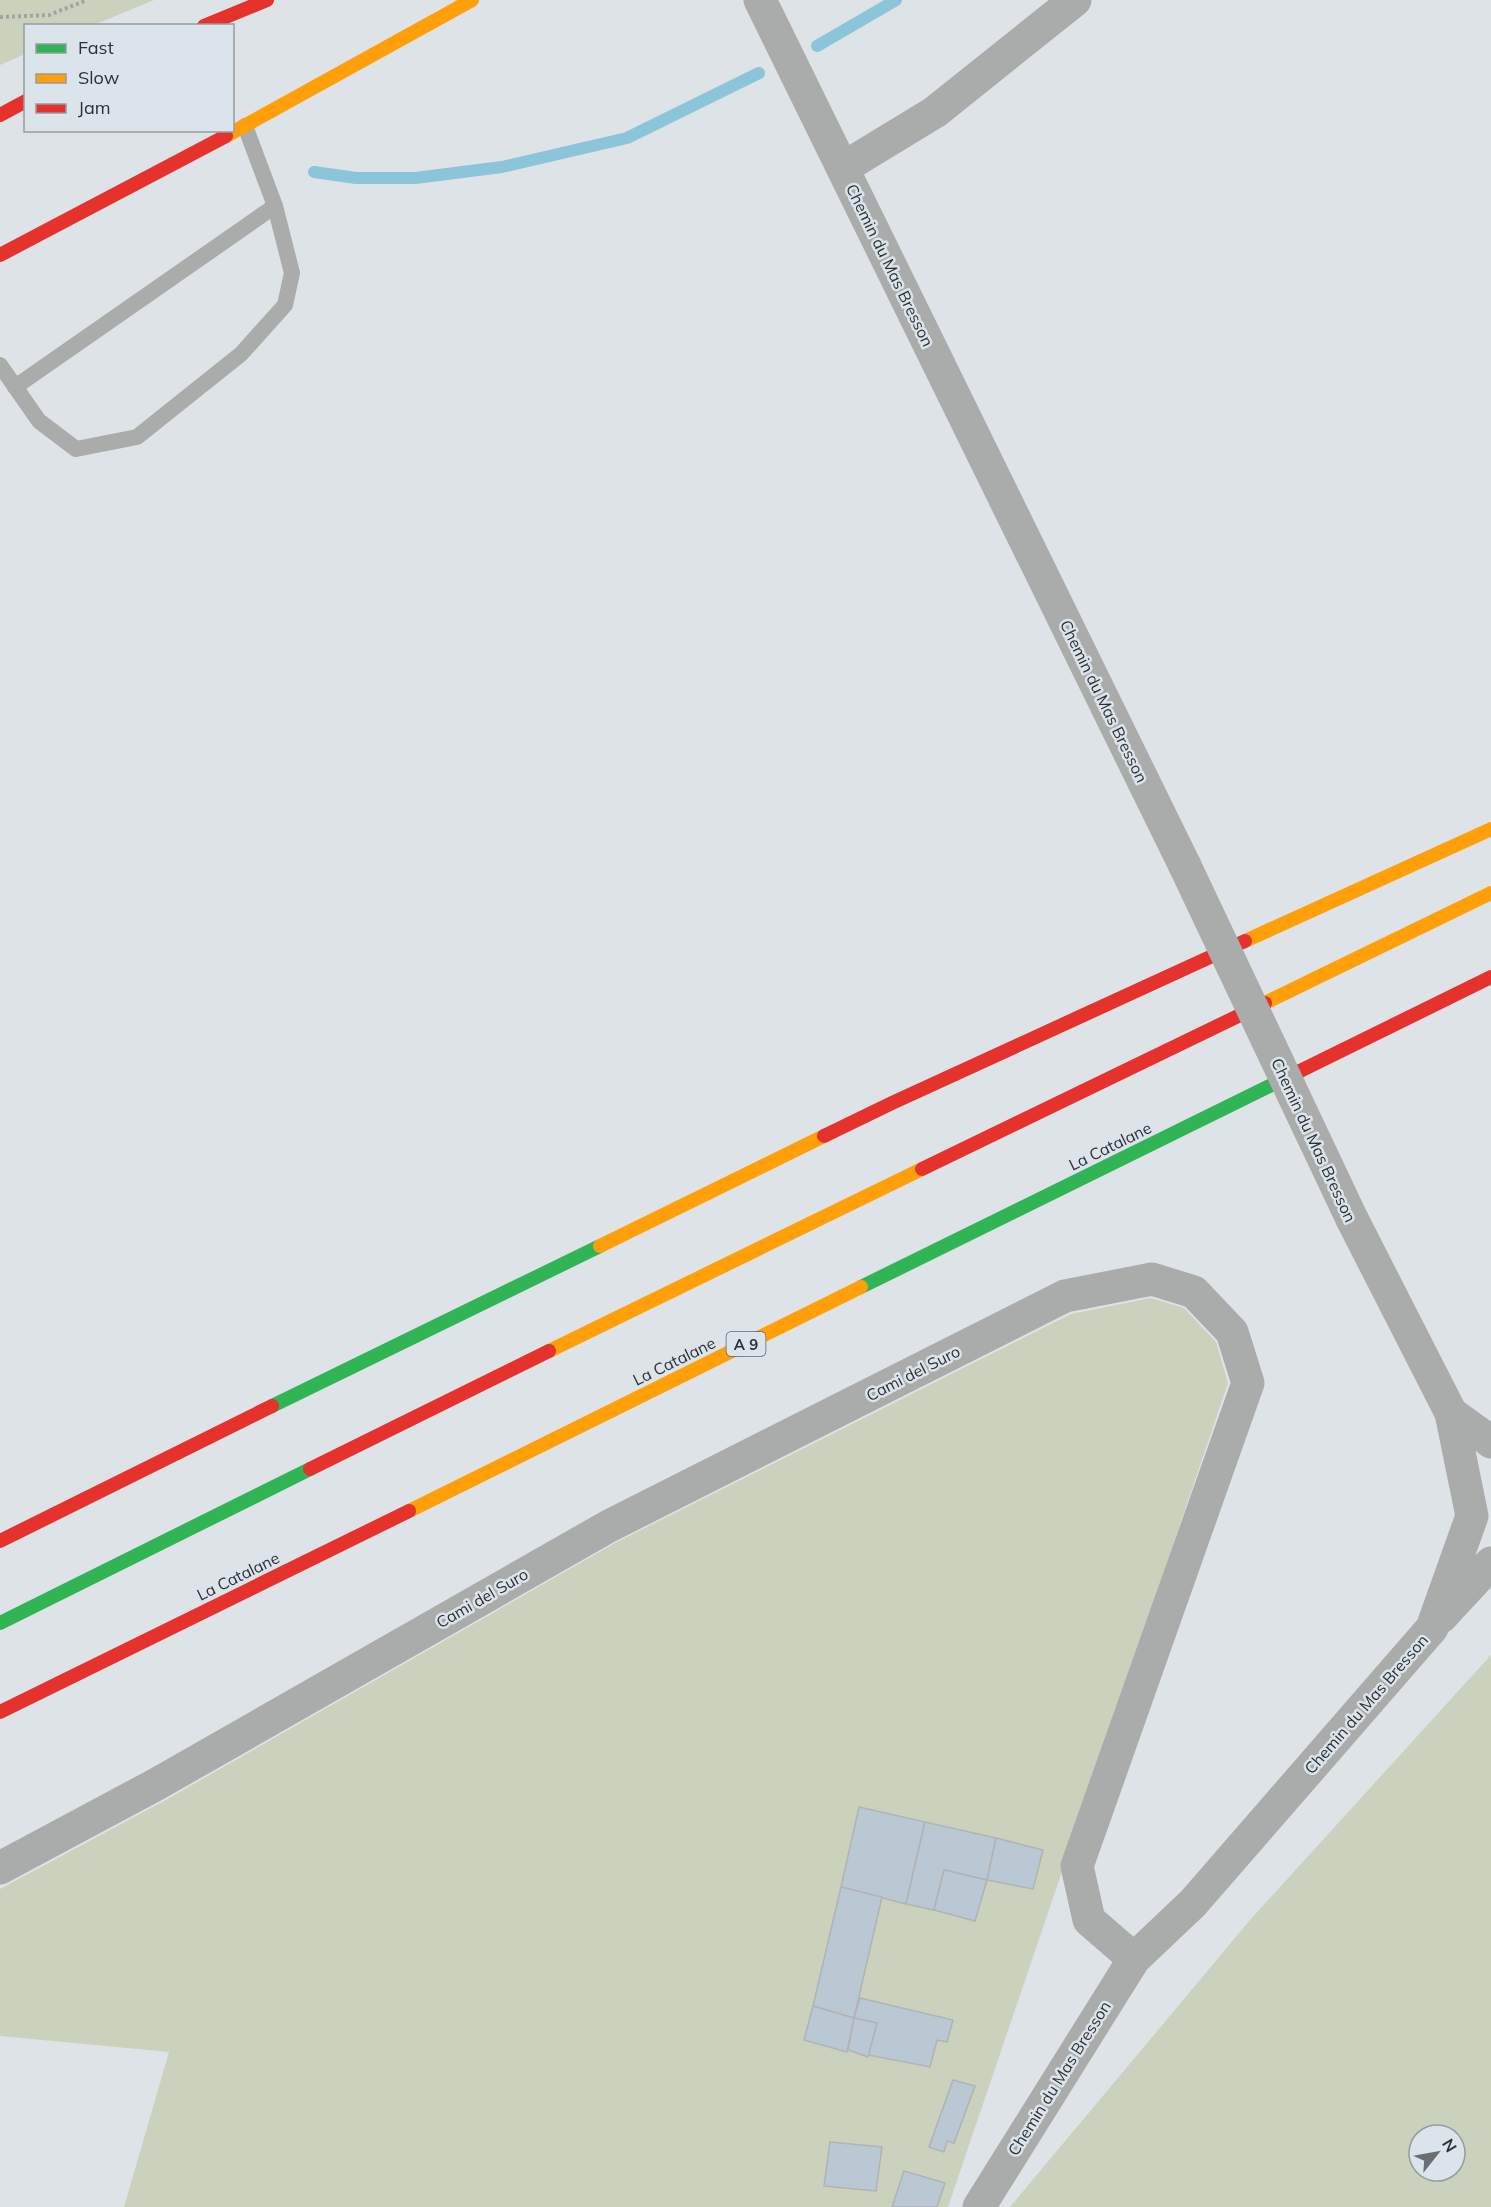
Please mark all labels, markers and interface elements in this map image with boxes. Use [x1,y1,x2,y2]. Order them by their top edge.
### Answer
legend [24,24,234,132]
text: Fast [78,36,114,59]
text: Slow [78,66,120,89]
text: Jam [78,96,111,119]
street label: Chemin du Mas Bresson [842,180,938,350]
street label: Chemin du Mas Bresson [1056,616,1152,786]
street label: Chemin du Mas Bresson [1267,1055,1361,1225]
street label: La Catalane [1065,1117,1155,1175]
street label: La Catalane [629,1332,719,1390]
road number: A 9 [726,1332,766,1356]
street label: Cami del Suro [863,1341,963,1405]
street label: La Catalane [193,1547,283,1605]
street label: Cami del Suro [433,1564,531,1632]
street label: Chemin du Mas Bresson [1300,1630,1432,1778]
street label: Chemin du Mas Bresson [1003,1997,1115,2159]
north arrow [1407,2123,1467,2183]
text: N [1438,2135,1462,2156]

